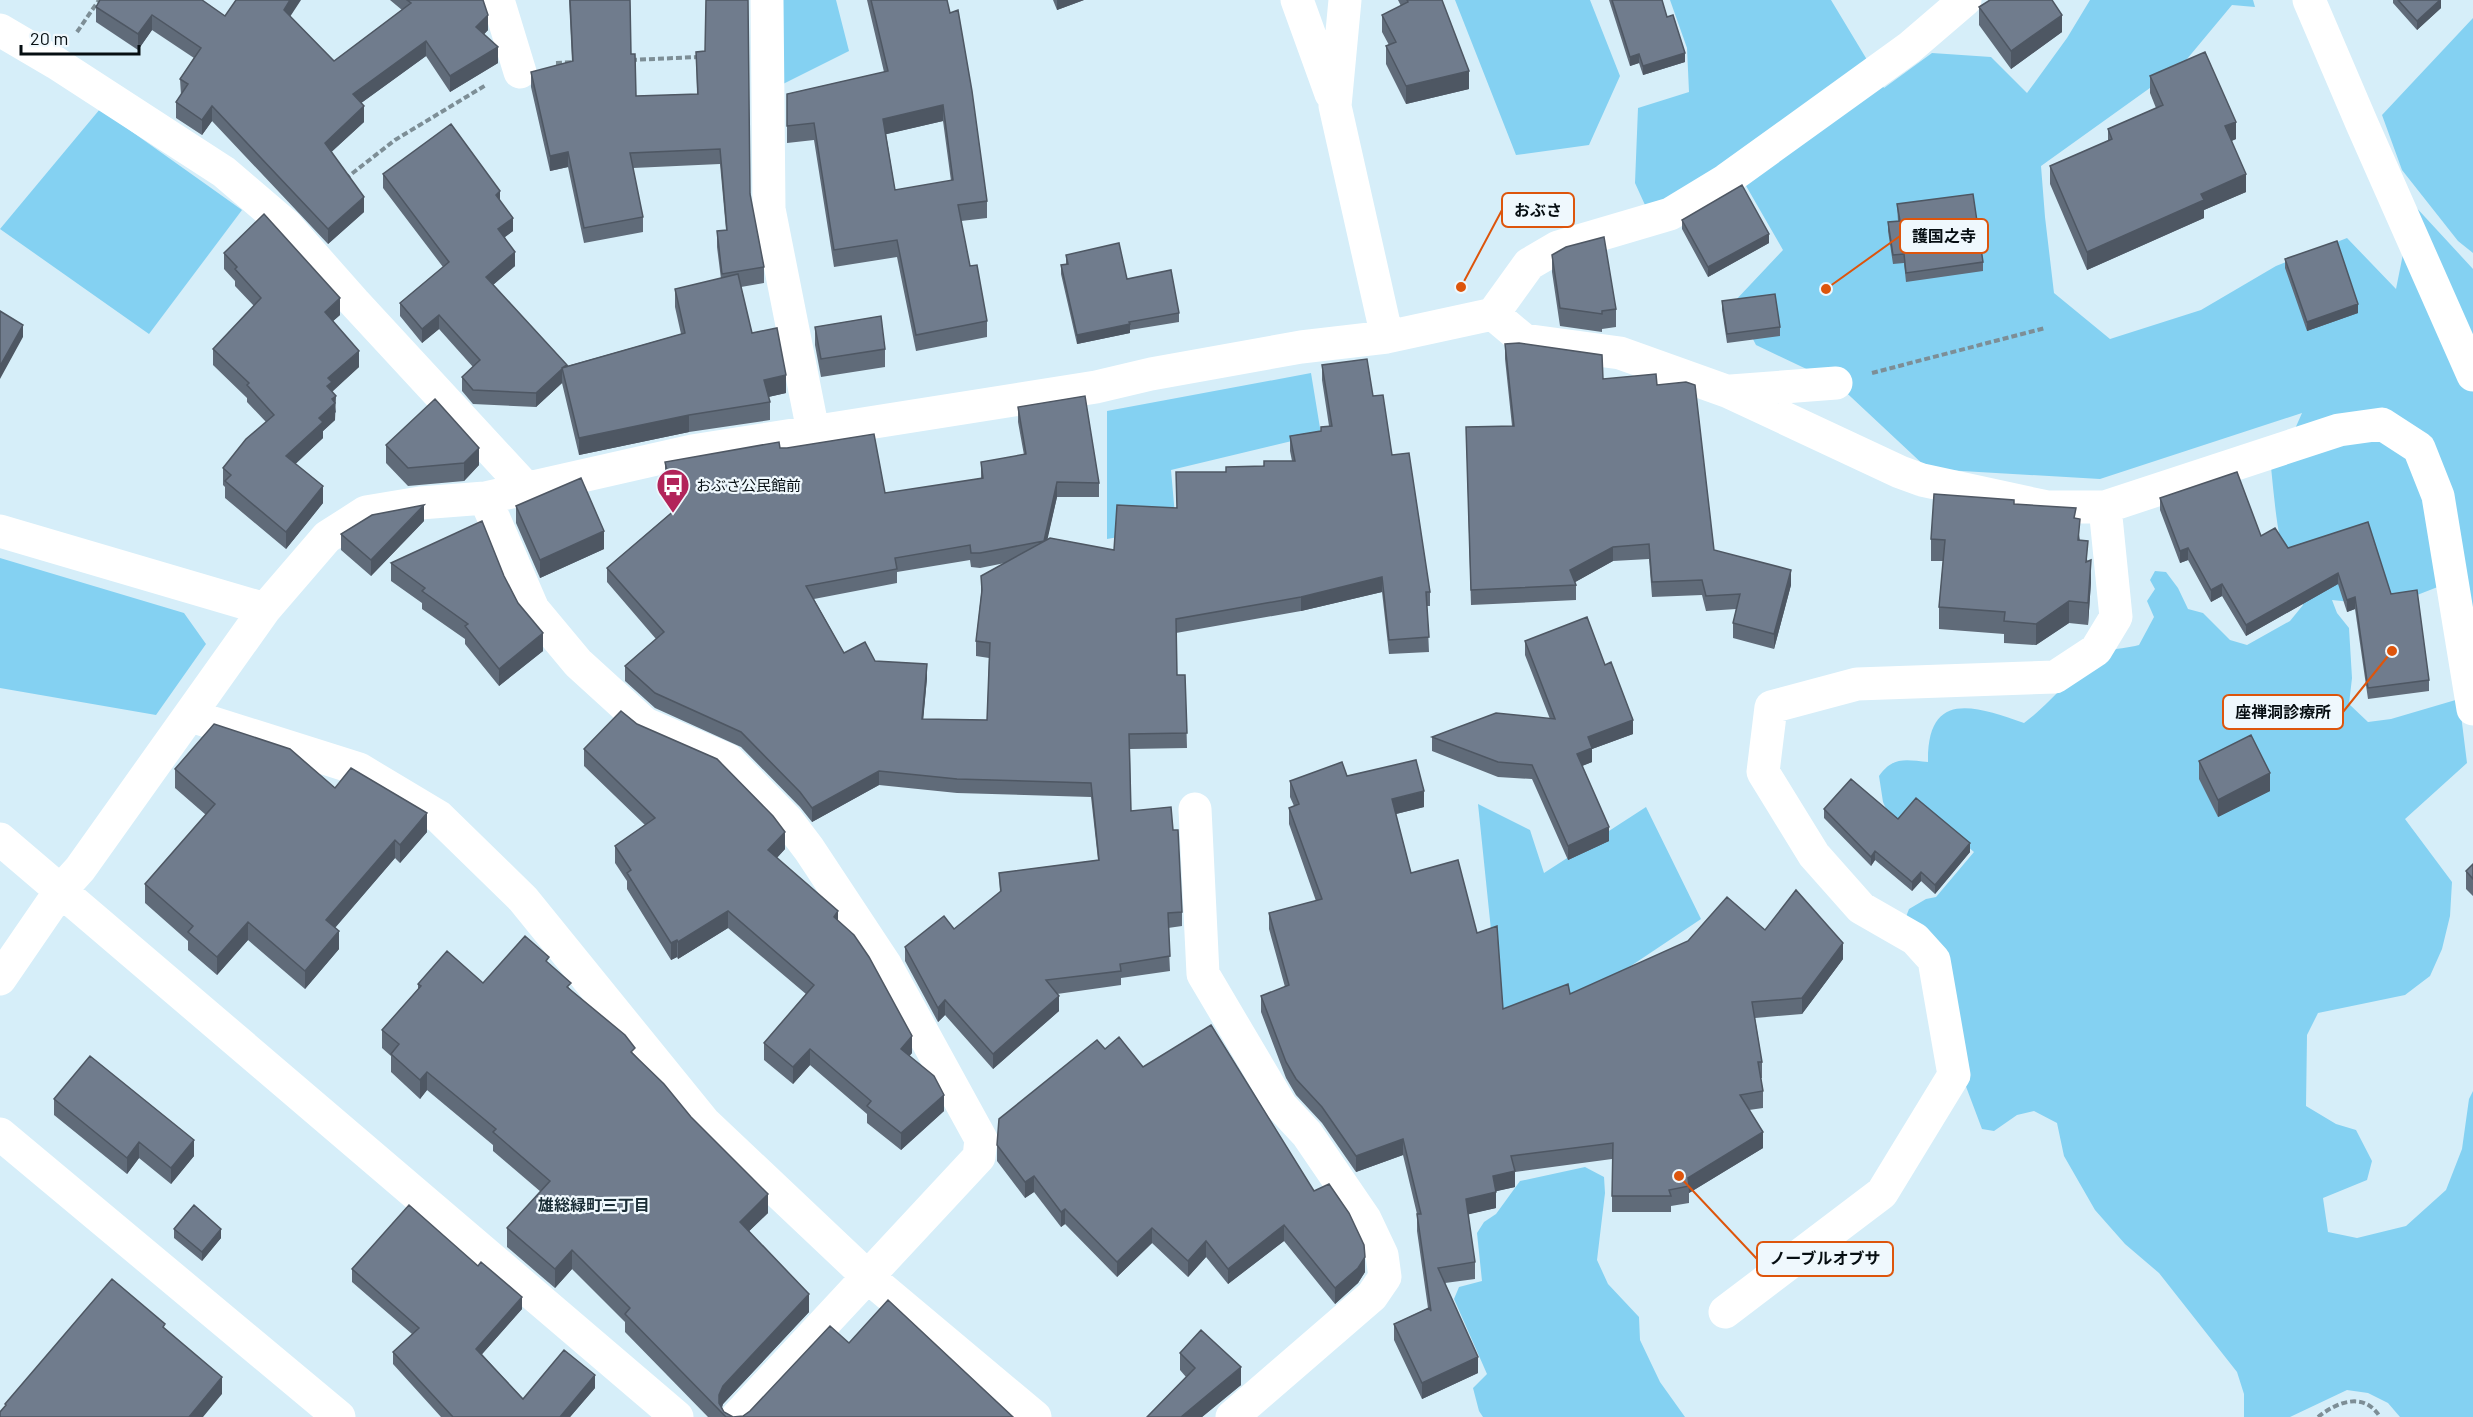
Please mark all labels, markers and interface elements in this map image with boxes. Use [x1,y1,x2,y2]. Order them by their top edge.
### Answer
scale bar [21,18,140,56]
text: 20 m [30,27,68,49]
callout: おぶさ [1502,193,1574,227]
text: おぶさ [1514,200,1562,219]
callout: 護国之寺 [1900,219,1988,253]
text: 護国之寺 [1912,226,1976,245]
bus stop icon: おぶさ公民館前 [655,467,691,514]
place label: おぶさ公民館前 [696,476,801,494]
callout: 座禅洞診療所 [2223,695,2343,729]
text: 座禅洞診療所 [2235,702,2331,721]
district label: 雄総緑町三丁目 [537,1195,650,1214]
callout: ノーブルオブサ [1757,1242,1893,1276]
text: ノーブルオブサ [1769,1248,1881,1267]

